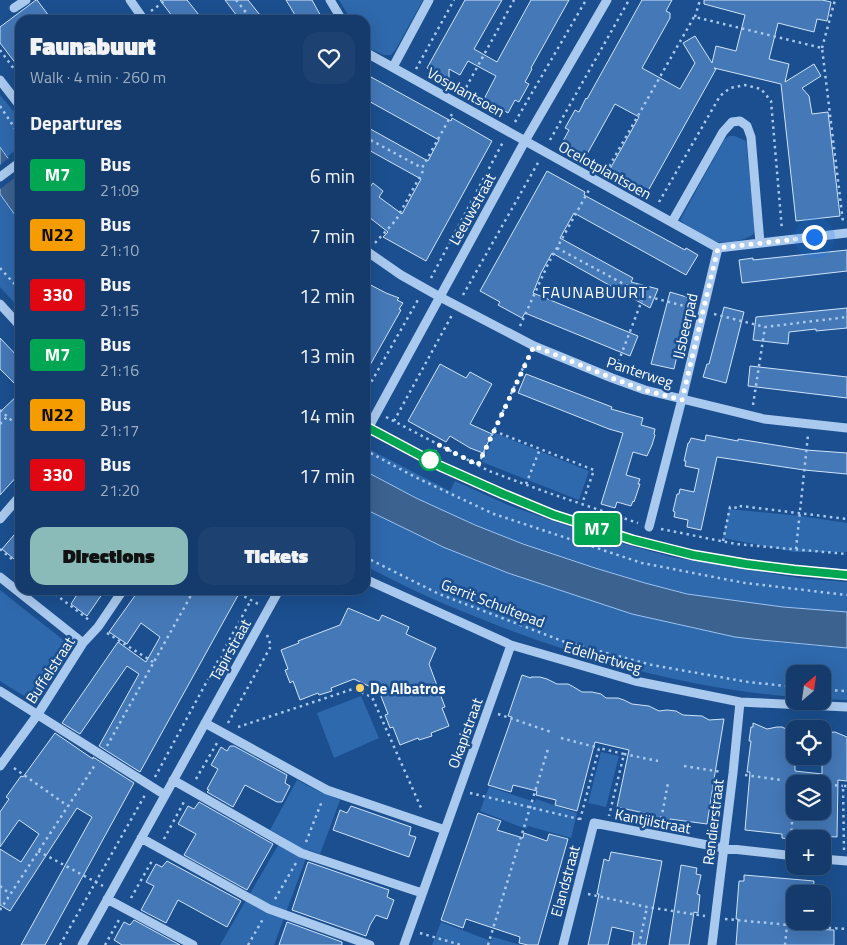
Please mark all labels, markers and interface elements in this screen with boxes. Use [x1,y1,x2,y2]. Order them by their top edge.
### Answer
text: Faunabuurt [30,28,156,64]
button: heart [303,32,355,84]
street label: Vosplantsoen [423,61,509,123]
text: Walk · 4 min · 260 m [30,65,166,89]
text: Departures [30,108,122,137]
street label: Ocelotplantsoen [554,135,656,205]
text: Bus [100,149,131,178]
text: M7 [45,161,70,188]
text: 6 min [310,161,355,190]
street label: Leeuwstraat [443,168,502,249]
text: 21:09 [100,178,139,202]
text: Bus [100,209,131,238]
text: N22 [41,221,74,248]
text: 7 min [310,221,355,250]
your location [802,225,827,250]
text: 21:10 [100,238,139,262]
text: Bus [100,269,131,298]
district label: FAUNABUURT [542,280,648,304]
text: 330 [42,281,73,308]
text: 12 min [299,281,355,310]
street label: IJsbeerpad [666,291,704,361]
text: 21:15 [100,298,139,322]
text: Bus [100,329,131,358]
text: M7 [45,341,70,368]
text: 13 min [299,341,355,370]
street label: Panterweg [604,350,677,394]
text: 21:16 [100,358,139,382]
text: Bus [100,389,131,418]
text: N22 [41,401,74,428]
text: 14 min [299,401,355,430]
text: 21:17 [100,418,139,442]
text: Bus [100,449,131,478]
unlabelled marker [419,449,441,471]
text: 330 [42,461,73,488]
text: 17 min [299,461,355,490]
text: 21:20 [100,478,139,502]
line badge: M7 [574,513,620,545]
text: M7 [584,515,610,542]
button: Directions [30,527,188,585]
button: Tickets [198,527,355,585]
street label: Gerrit Schultepad [438,573,548,633]
street label: Tapirstraat [203,614,257,685]
street label: Buffelstraat [20,631,81,708]
street label: Edelhertweg [561,635,645,679]
north arrow [786,665,831,710]
map controls [786,665,831,930]
place label: De Albatros [370,677,446,700]
marker: De Albatros [354,682,366,694]
street label: Okapistraat [442,694,489,771]
button: locate [786,720,831,765]
button: layers [786,775,831,820]
street label: Rendierstraat [696,777,730,866]
street label: Kantjilstraat [613,802,694,840]
button: + [786,830,831,875]
street label: Elandstraat [544,842,586,919]
button: − [786,885,831,930]

